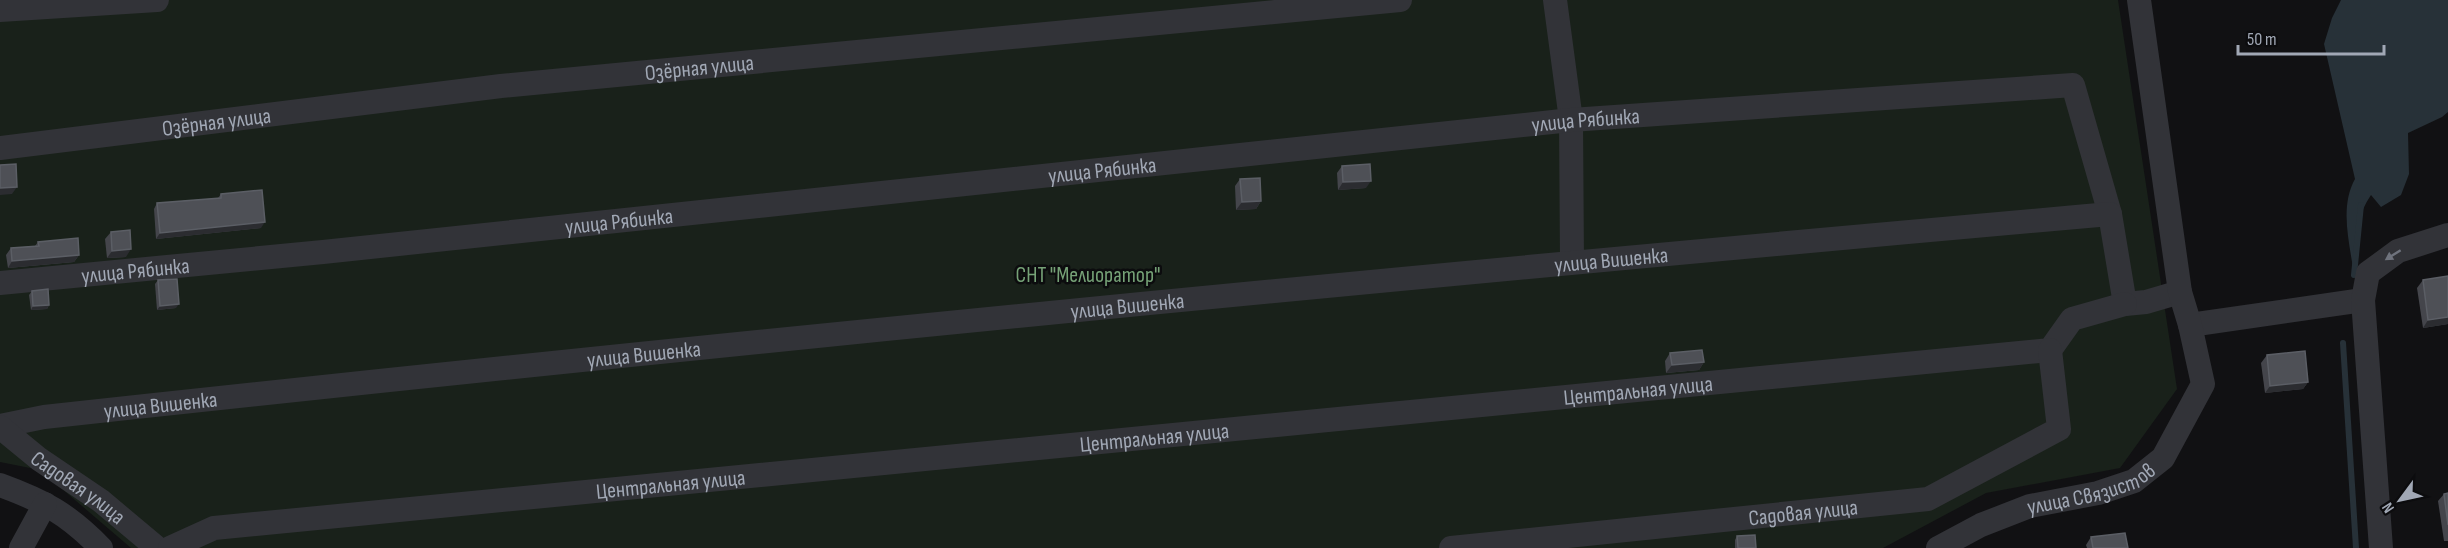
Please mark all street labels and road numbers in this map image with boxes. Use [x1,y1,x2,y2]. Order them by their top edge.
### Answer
street label: Озёрная улица [644,50,755,87]
street label: Озёрная улица [161,103,273,143]
street label: улица Рябинка [1530,103,1641,139]
street label: улица Рябинка [1047,152,1158,190]
street label: улица Рябинка [564,203,674,241]
street label: улица Вишенка [1553,242,1669,279]
street label: улица Рябинка [80,253,191,290]
street label: улица Вишенка [1069,288,1186,326]
street label: улица Вишенка [586,336,702,374]
street label: Центральная улица [1562,371,1714,412]
street label: улица Вишенка [102,386,219,425]
street label: Центральная улица [1079,418,1230,459]
street label: Садовая улица [25,446,131,531]
street label: улица Связистов [2025,457,2161,521]
street label: Центральная улица [595,465,747,506]
street label: Садовая улица [1747,494,1859,532]

